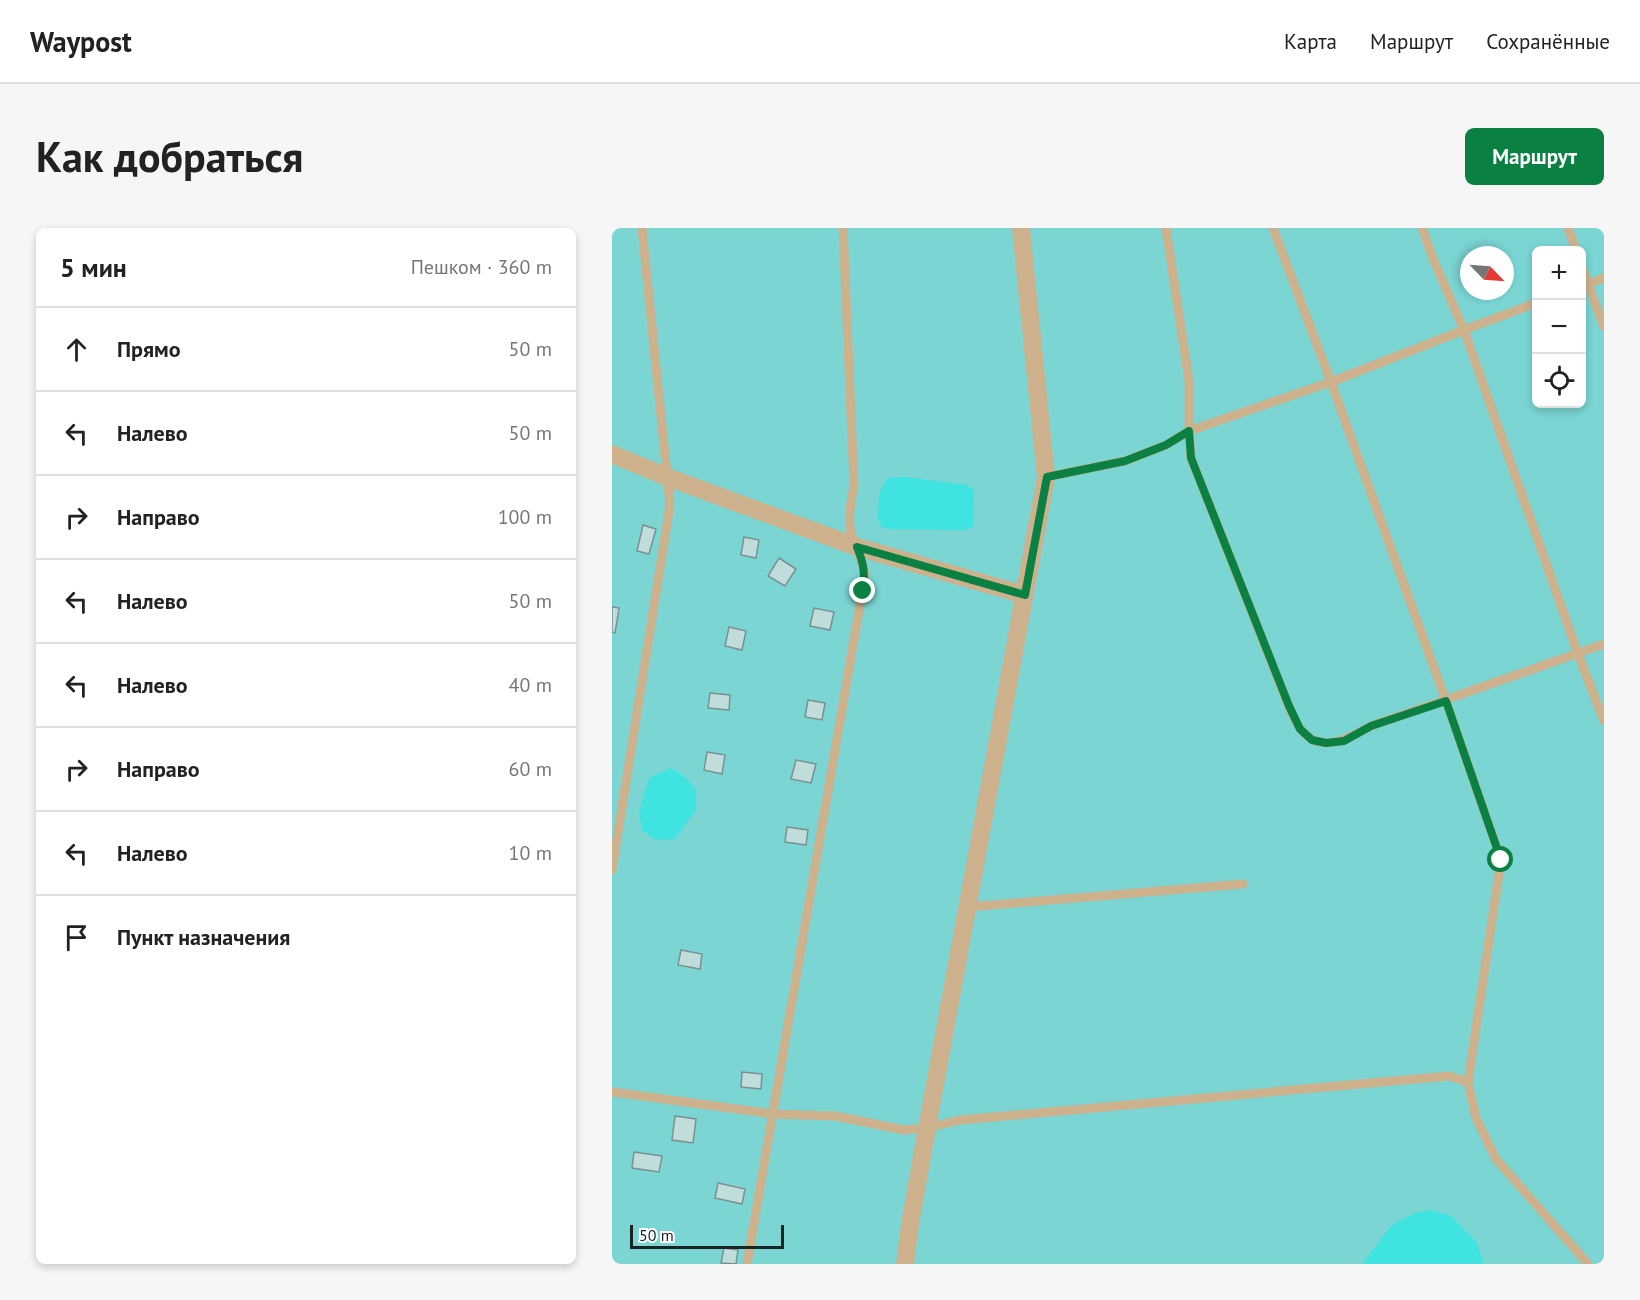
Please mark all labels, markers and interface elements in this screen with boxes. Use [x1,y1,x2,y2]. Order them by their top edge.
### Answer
text: Waypost [30,23,132,60]
text: Карта [1284,28,1337,55]
text: Маршрут [1370,28,1453,55]
text: Сохранённые [1486,28,1610,55]
button: Маршрут [1465,128,1604,185]
text: Как добраться [36,129,303,184]
north arrow [1460,246,1514,300]
map controls [1532,246,1586,408]
button: + [1532,246,1586,300]
text: 5 мин [60,251,127,284]
text: Пешком · 360 m [411,254,552,280]
button: − [1532,300,1586,354]
icon: ahead [60,333,93,366]
text: Прямо [117,335,180,363]
text: 50 m [509,336,552,362]
button: locate [1532,354,1586,408]
icon: left [60,417,93,450]
text: Налево [117,419,188,447]
text: 50 m [509,420,552,446]
icon: right [60,501,93,534]
text: Направо [117,503,200,531]
text: 100 m [498,504,552,530]
route end [849,577,875,603]
icon: left [60,585,93,618]
text: Налево [117,587,188,615]
text: 50 m [509,588,552,614]
icon: left [60,669,93,702]
text: Налево [117,671,188,699]
text: 40 m [509,672,552,698]
icon: right [60,753,93,786]
text: Направо [117,755,200,783]
text: 60 m [509,756,552,782]
icon: left [60,837,93,870]
text: Налево [117,839,188,867]
text: 10 m [509,840,552,866]
route start [1487,846,1513,872]
icon: arrive [60,921,93,954]
text: Пункт назначения [117,923,290,951]
scale bar [630,1222,784,1250]
text: 50 m [639,1225,674,1245]

